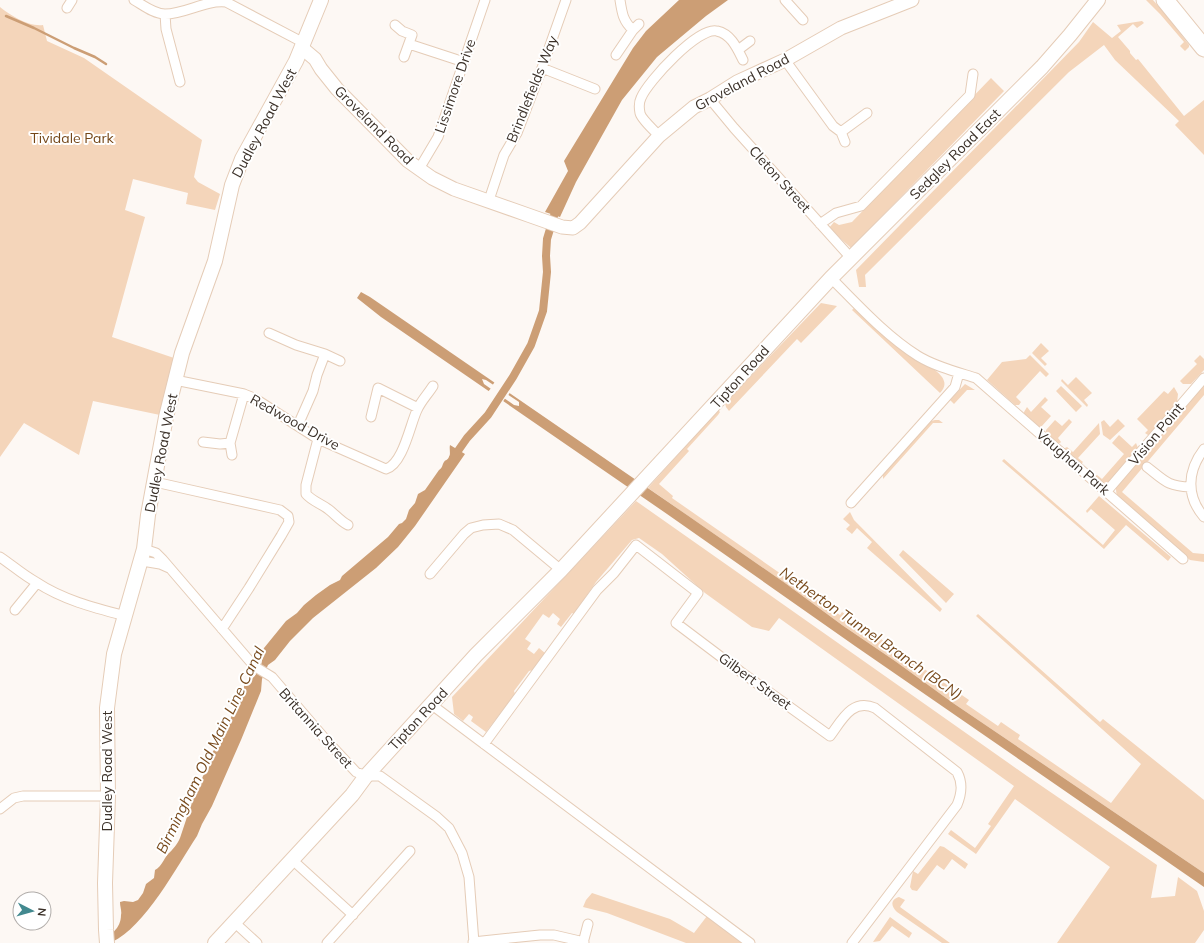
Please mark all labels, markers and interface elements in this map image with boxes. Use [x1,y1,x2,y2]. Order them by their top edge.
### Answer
street label: Brindlefields Way [502,32,562,145]
street label: Lissimore Drive [430,36,480,136]
street label: Groveland Road [692,50,792,114]
street label: Dudley Road West [228,65,300,181]
street label: Groveland Road [331,82,417,168]
street label: Sedgley Road East [906,105,1004,203]
park label: Tividale Park [30,129,114,147]
street label: Cleton Street [745,142,815,216]
street label: Tipton Road [707,342,773,412]
street label: Redwood Drive [247,390,343,454]
street label: Dudley Road West [141,392,181,514]
street label: Vision Point [1125,399,1188,469]
street label: Vaughan Park [1032,425,1114,499]
water label: Netherton Tunnel Branch (BCN) [776,563,966,703]
water label: Birmingham Old Main Line Canal [152,643,269,857]
street label: Gilbert Street [715,649,795,714]
street label: Britannia Street [275,684,357,772]
street label: Tipton Road [384,684,452,754]
street label: Dudley Road West [98,710,116,832]
north arrow [12,891,52,931]
text: N [35,907,49,917]

